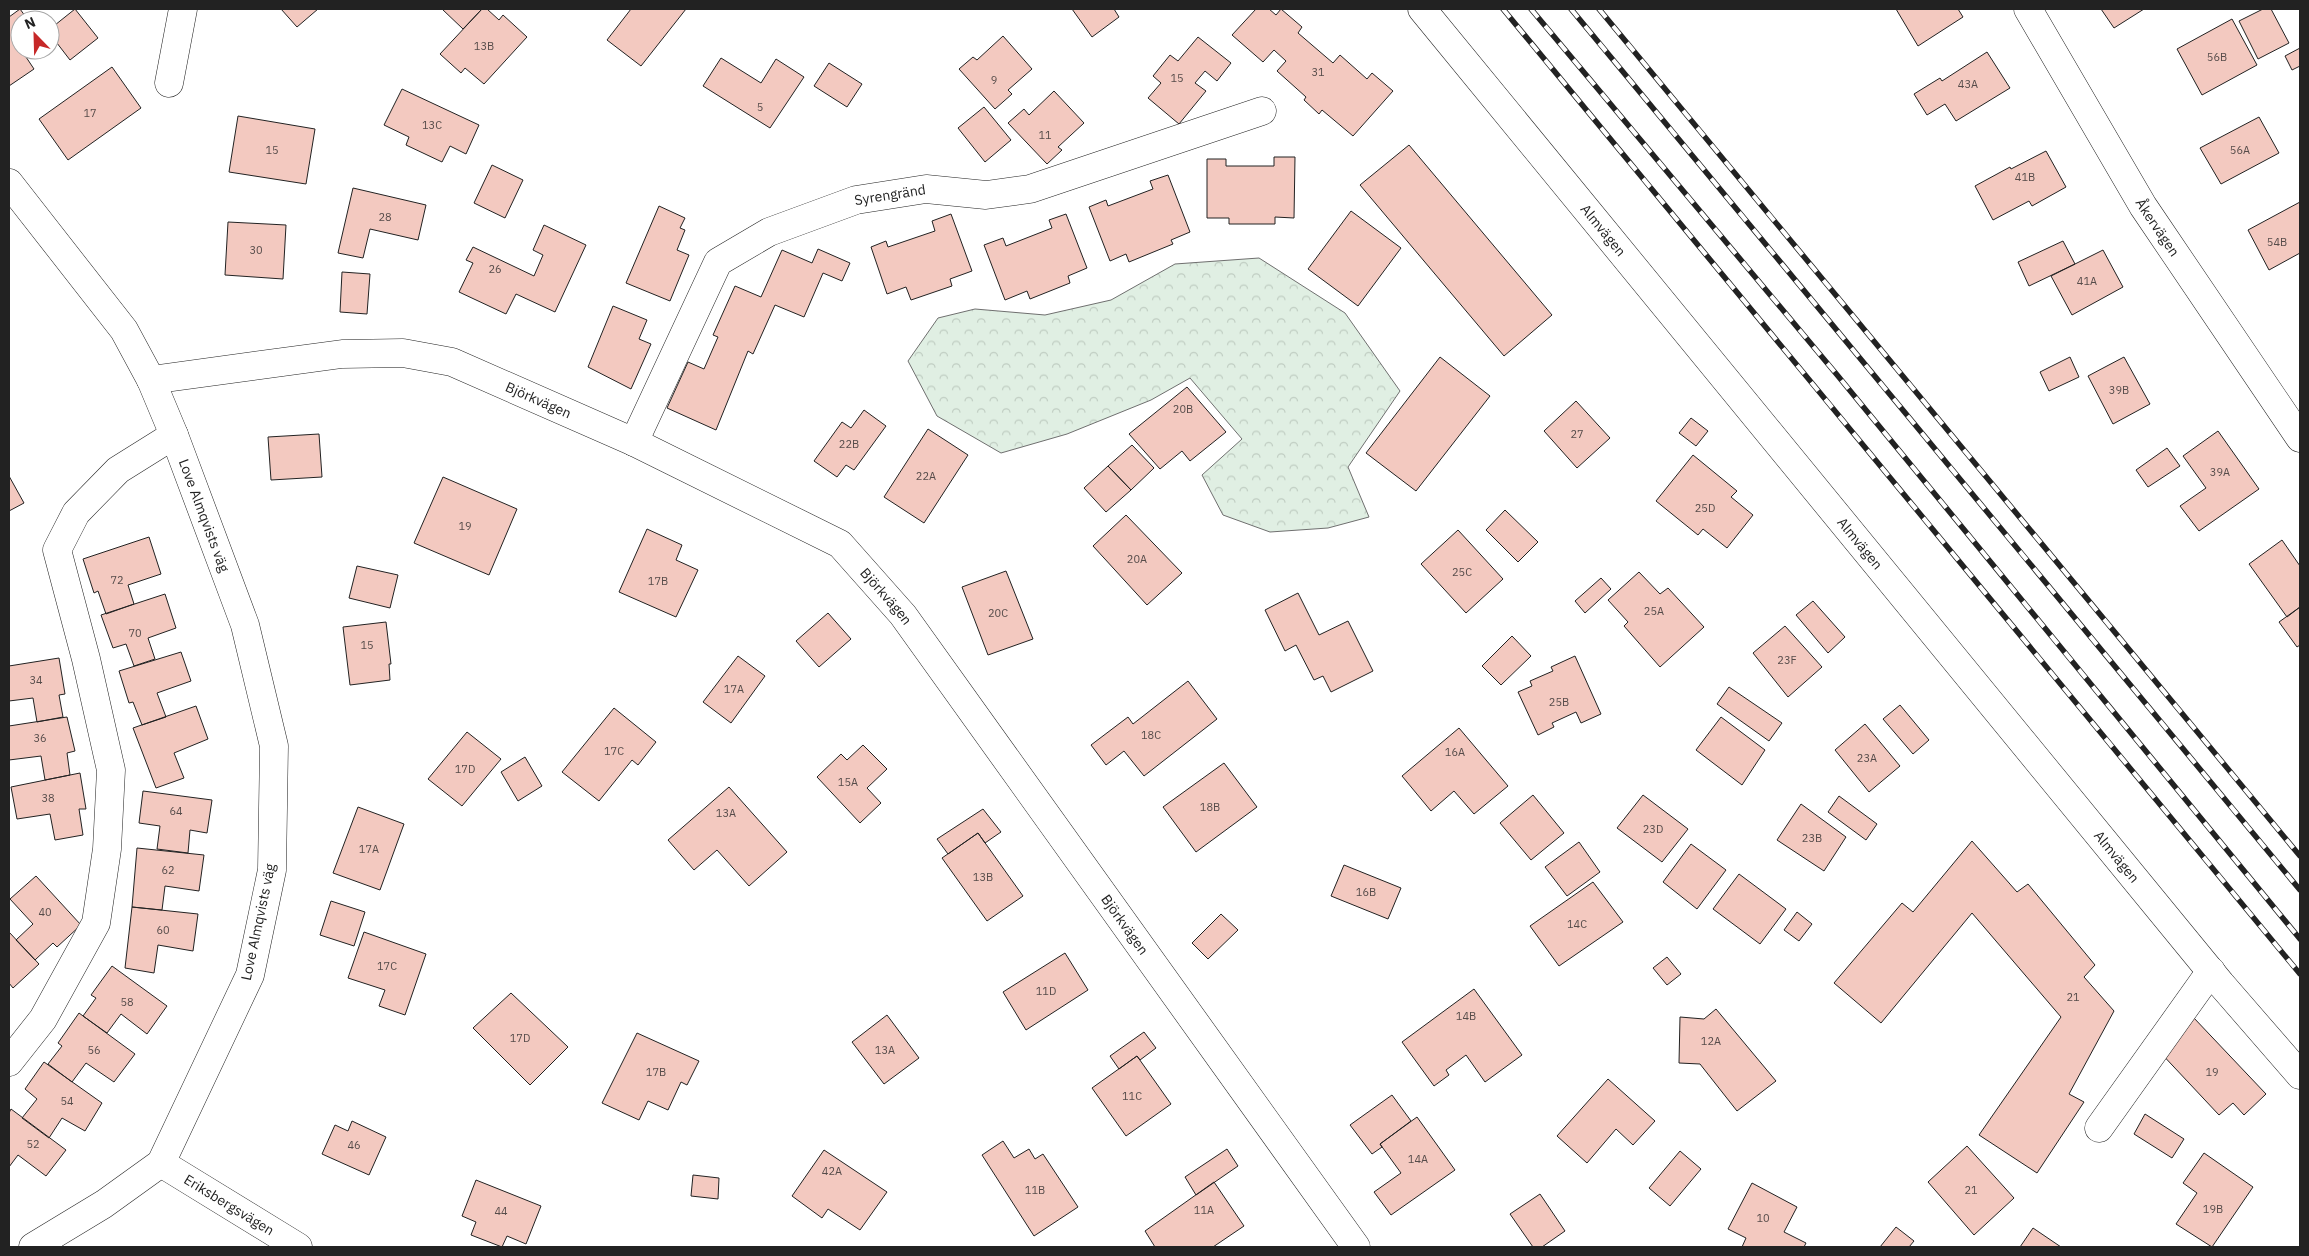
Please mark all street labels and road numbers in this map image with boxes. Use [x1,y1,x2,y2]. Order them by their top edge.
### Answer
street label: Syrengränd [853,180,927,209]
street label: Åkervägen [2132,195,2184,260]
street label: Almvägen [1577,200,1630,260]
street label: Björkvägen [503,378,574,422]
street label: Love Almqvists väg [175,456,234,575]
street label: Almvägen [1833,514,1887,573]
street label: Björkvägen [856,564,916,628]
street label: Almvägen [2090,827,2143,886]
street label: Love Almqvists väg [237,861,279,982]
street label: Björkvägen [1097,891,1153,958]
street label: Eriksbergsvägen [181,1170,278,1239]

